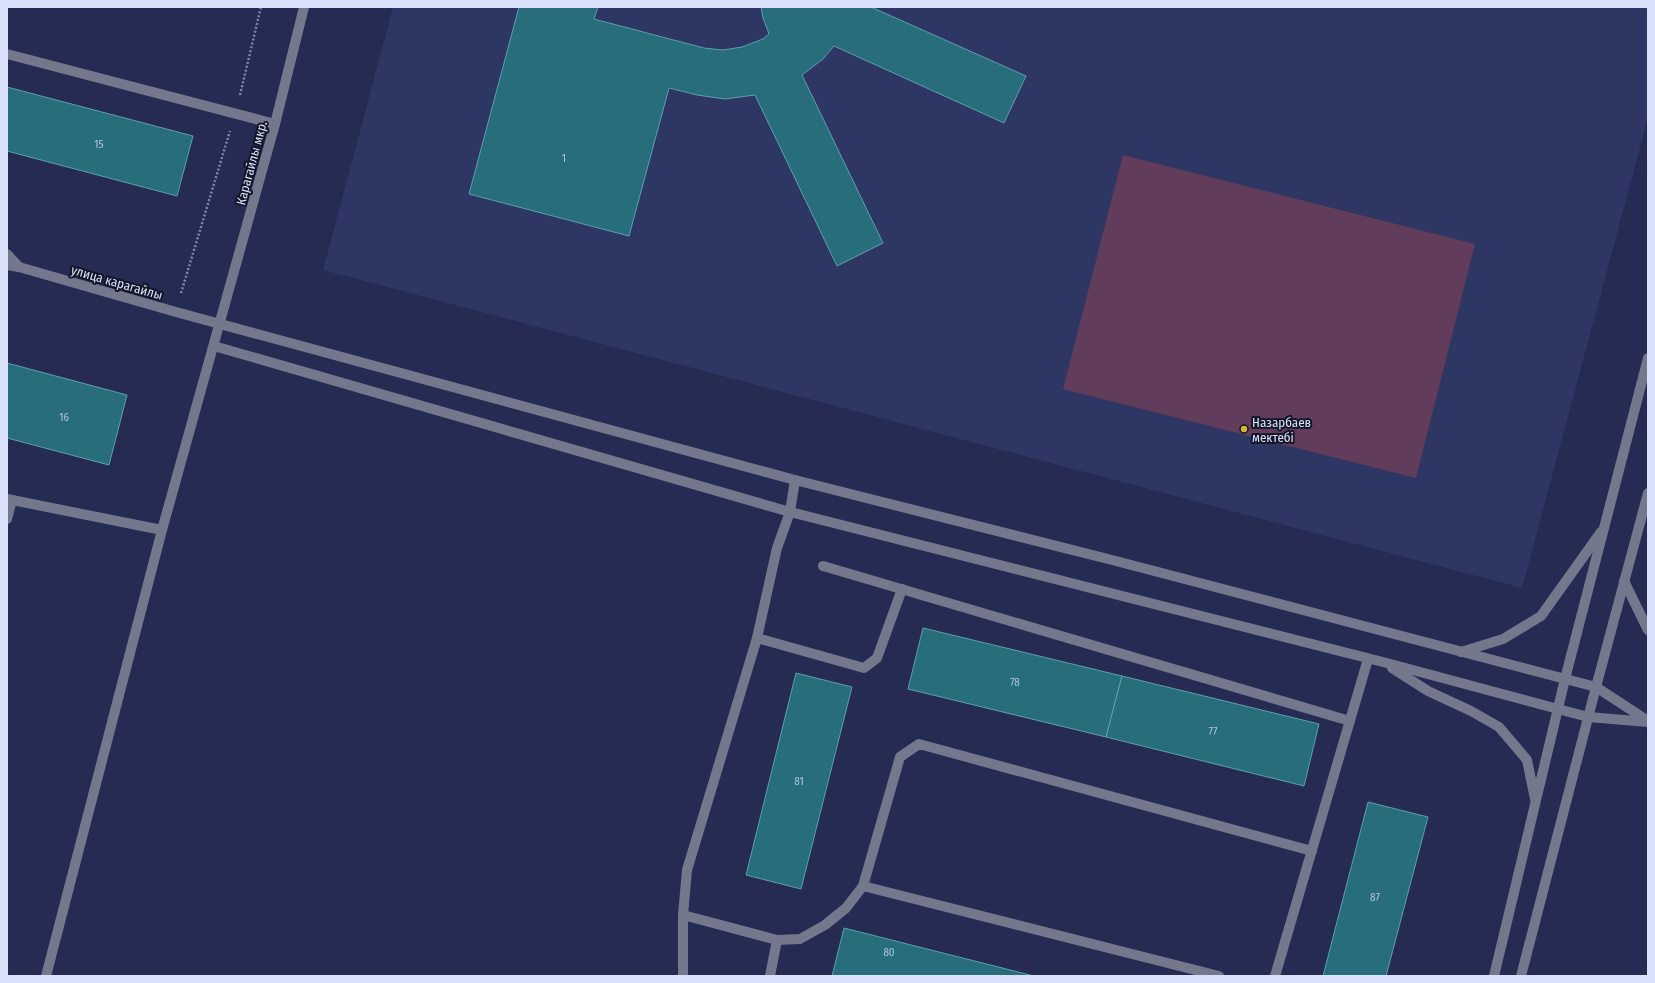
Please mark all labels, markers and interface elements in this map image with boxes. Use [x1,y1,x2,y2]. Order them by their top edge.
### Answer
street label: Карагайлы мкр. [233,119,270,207]
house number: 15 [94,138,104,151]
house number: 1 [562,152,566,165]
street label: улица карагайлы [69,262,164,303]
house number: 16 [59,411,69,424]
place label: Назарбаев мектебі [1252,415,1311,445]
marker: Назарбаев мектебі [1239,424,1249,434]
house number: 78 [1010,676,1020,689]
house number: 77 [1209,725,1218,738]
house number: 81 [794,775,804,788]
house number: 87 [1370,891,1380,904]
house number: 80 [883,946,895,959]

